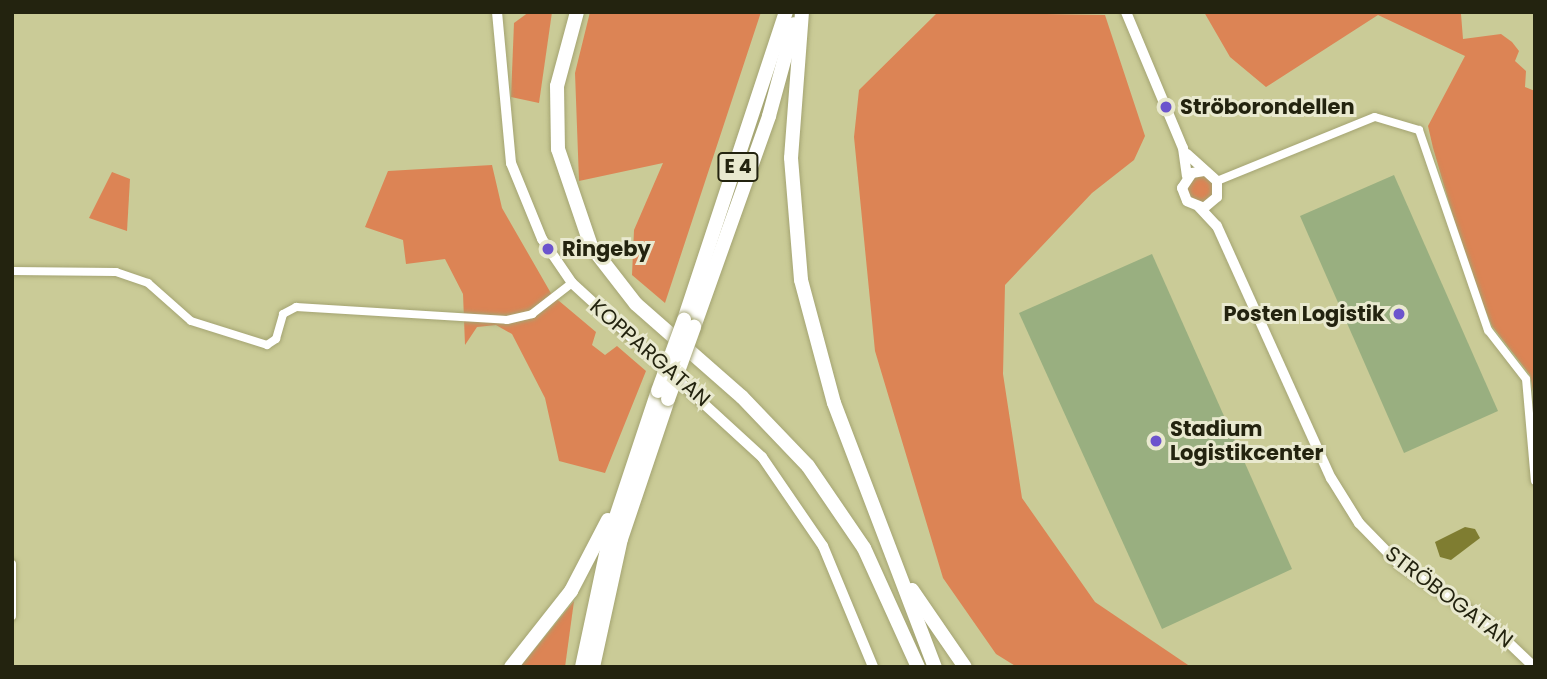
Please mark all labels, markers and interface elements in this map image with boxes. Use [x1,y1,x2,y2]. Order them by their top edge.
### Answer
place label: Ströborondellen [1180,94,1355,120]
marker: Ströborondellen [1158,99,1174,115]
road number: E 4 [717,152,759,182]
place label: Ringeby [562,236,651,262]
marker: Ringeby [540,241,556,257]
street label: KOPPARGATAN [585,294,715,412]
place label: Posten Logistik [1223,301,1385,327]
marker: Posten Logistik [1391,306,1407,322]
place label: Stadium Logistikcenter [1170,416,1324,466]
marker: Stadium Logistikcenter [1148,433,1164,449]
street label: STRÖBOGATAN [1380,541,1518,653]

